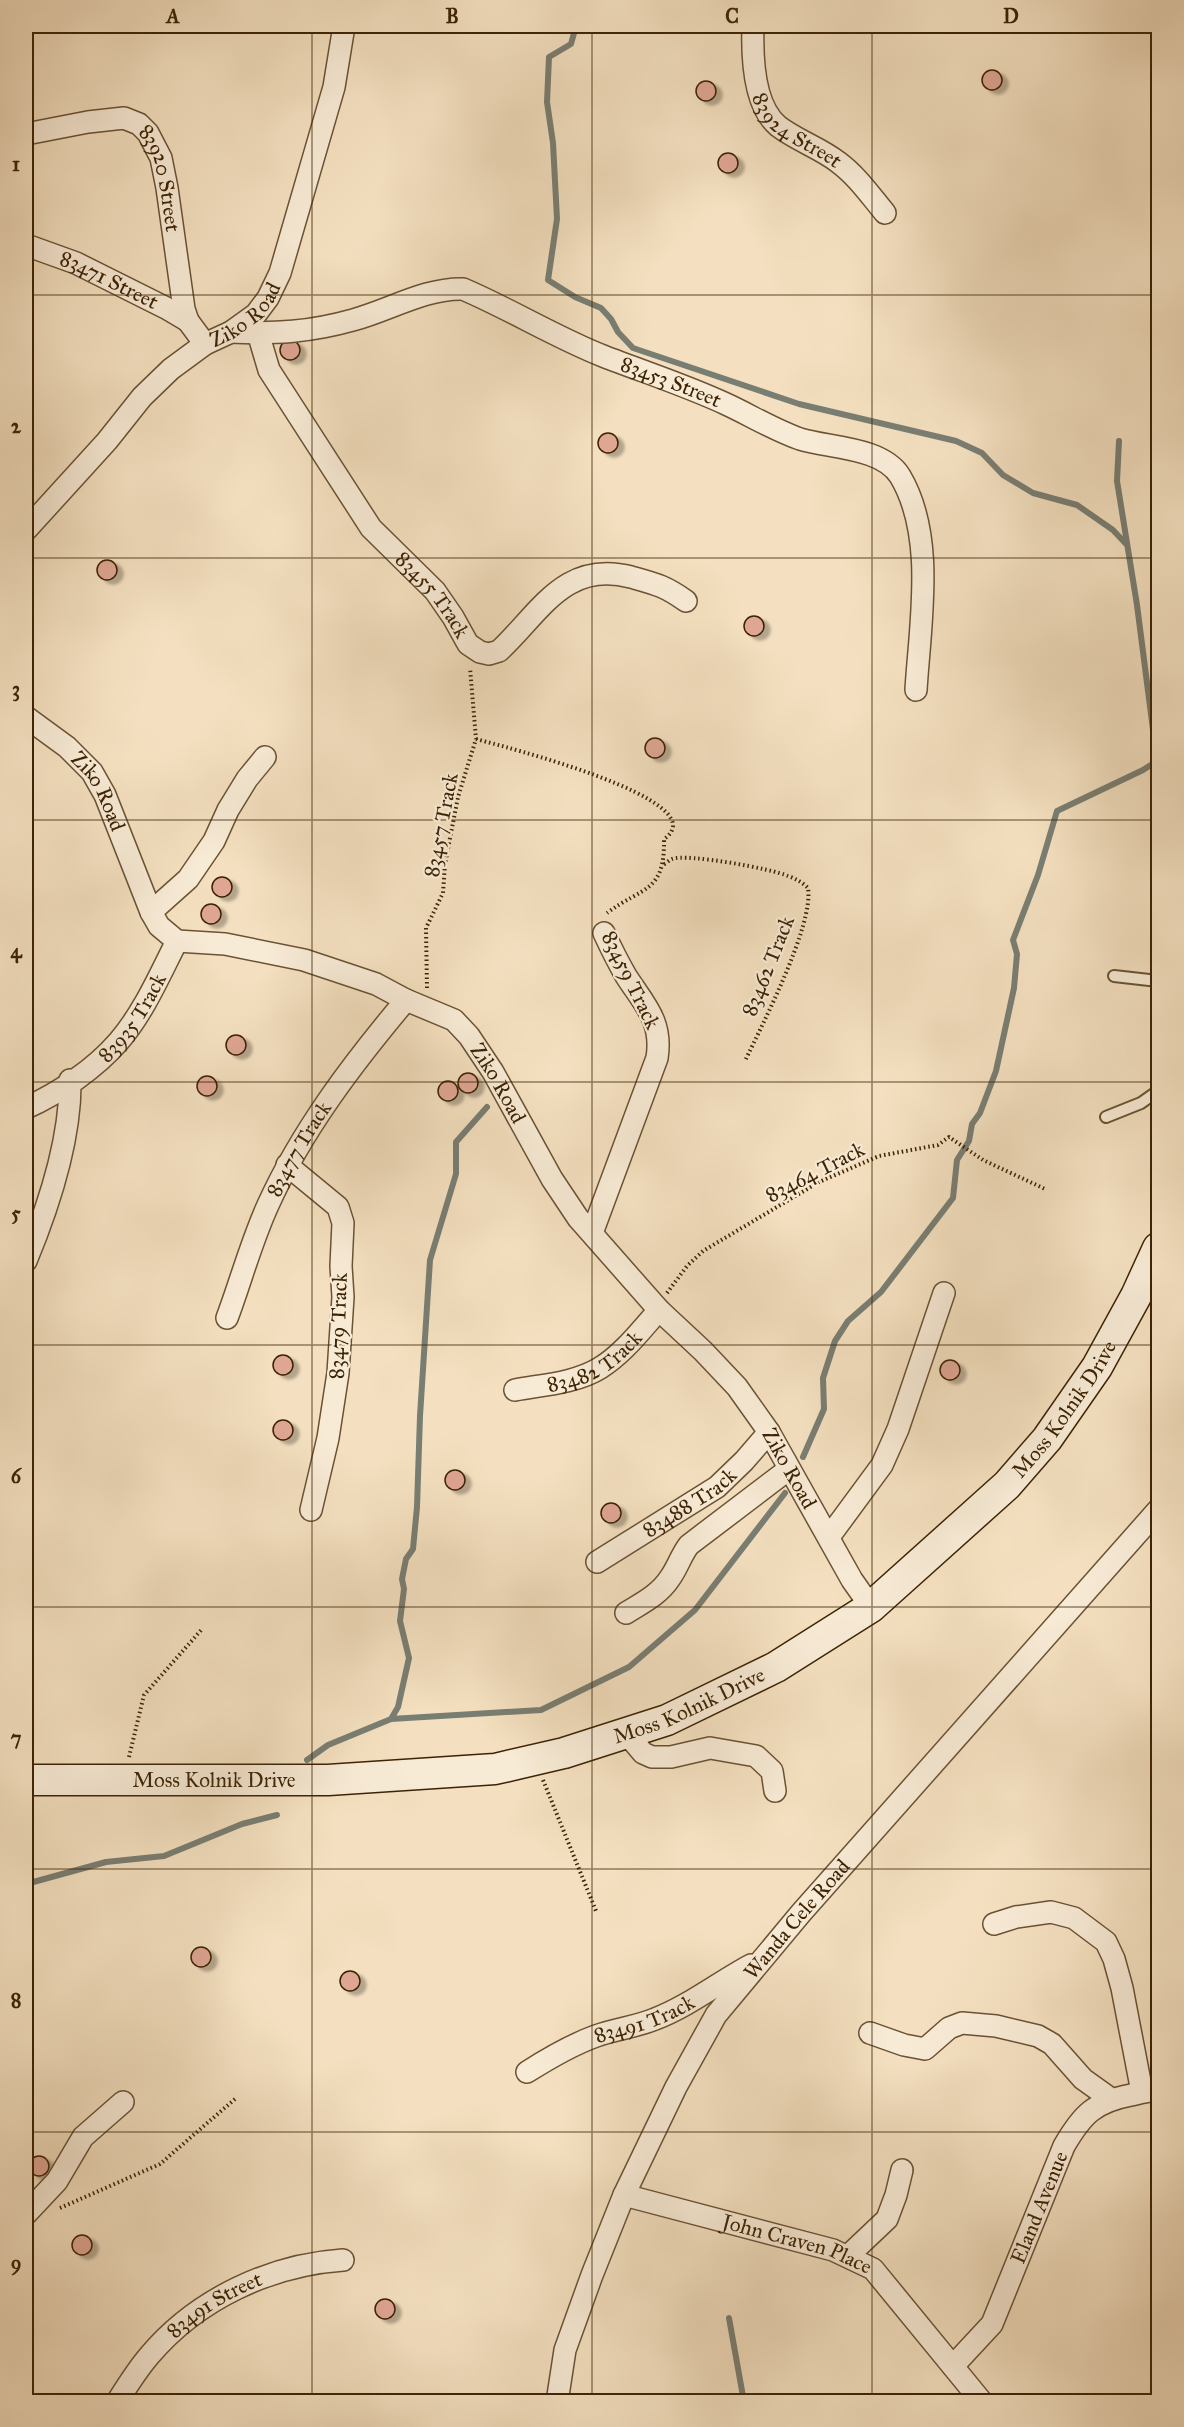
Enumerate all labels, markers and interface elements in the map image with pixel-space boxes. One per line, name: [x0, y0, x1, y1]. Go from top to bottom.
text: A: [164, 4, 180, 28]
text: B: [445, 4, 459, 28]
text: C: [725, 4, 739, 28]
text: D: [1003, 4, 1019, 28]
street label: 83924 Street: [747, 89, 848, 174]
street label: 83920 Street: [134, 119, 186, 234]
text: 1: [12, 152, 20, 176]
street label: 83471 Street: [56, 245, 163, 315]
street label: Ziko Road: [206, 278, 287, 353]
street label: 83453 Street: [617, 351, 726, 413]
text: 2: [11, 414, 22, 438]
street label: 83455 Track: [390, 546, 475, 643]
text: 3: [12, 677, 20, 702]
street label: Ziko Road: [66, 746, 131, 835]
street label: 83457 Track: [418, 770, 464, 880]
street label: 83462 Track: [736, 912, 800, 1020]
street label: 83459 Track: [596, 927, 666, 1034]
text: 4: [10, 939, 22, 964]
street label: 83935 Track: [93, 969, 172, 1068]
street label: Ziko Road: [465, 1038, 532, 1128]
street label: 83477 Track: [261, 1096, 337, 1201]
street label: 83464 Track: [761, 1136, 869, 1208]
text: 5: [11, 1201, 21, 1225]
street label: 83479 Track: [323, 1272, 353, 1380]
street label: 83482 Track: [545, 1325, 648, 1398]
street label: Moss Kolnik Drive: [1006, 1336, 1122, 1483]
street label: Ziko Road: [756, 1424, 823, 1514]
street label: 83488 Track: [638, 1462, 742, 1543]
text: 6: [11, 1464, 23, 1488]
street label: Moss Kolnik Drive: [610, 1661, 769, 1749]
text: 7: [11, 1726, 22, 1750]
street label: Moss Kolnik Drive: [132, 1767, 296, 1793]
street label: Wanda Cele Road: [738, 1854, 856, 1985]
text: 8: [11, 1988, 21, 2012]
street label: 83491 Track: [591, 1989, 699, 2049]
street label: Eland Avenue: [1005, 2147, 1074, 2268]
street label: John Craven Place: [717, 2208, 877, 2280]
text: 9: [11, 2251, 21, 2276]
street label: 83491 Street: [161, 2266, 266, 2344]

